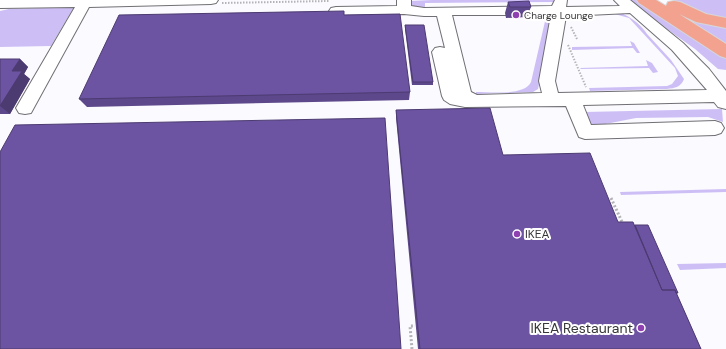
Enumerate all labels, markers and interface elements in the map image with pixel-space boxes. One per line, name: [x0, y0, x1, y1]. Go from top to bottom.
place label: Charge Lounge: [524, 9, 594, 22]
marker: Charge Lounge: [511, 10, 521, 20]
place label: IKEA: [525, 226, 550, 242]
marker: IKEA: [512, 229, 522, 239]
place label: IKEA Restaurant: [531, 319, 633, 337]
marker: IKEA Restaurant: [636, 323, 646, 333]

